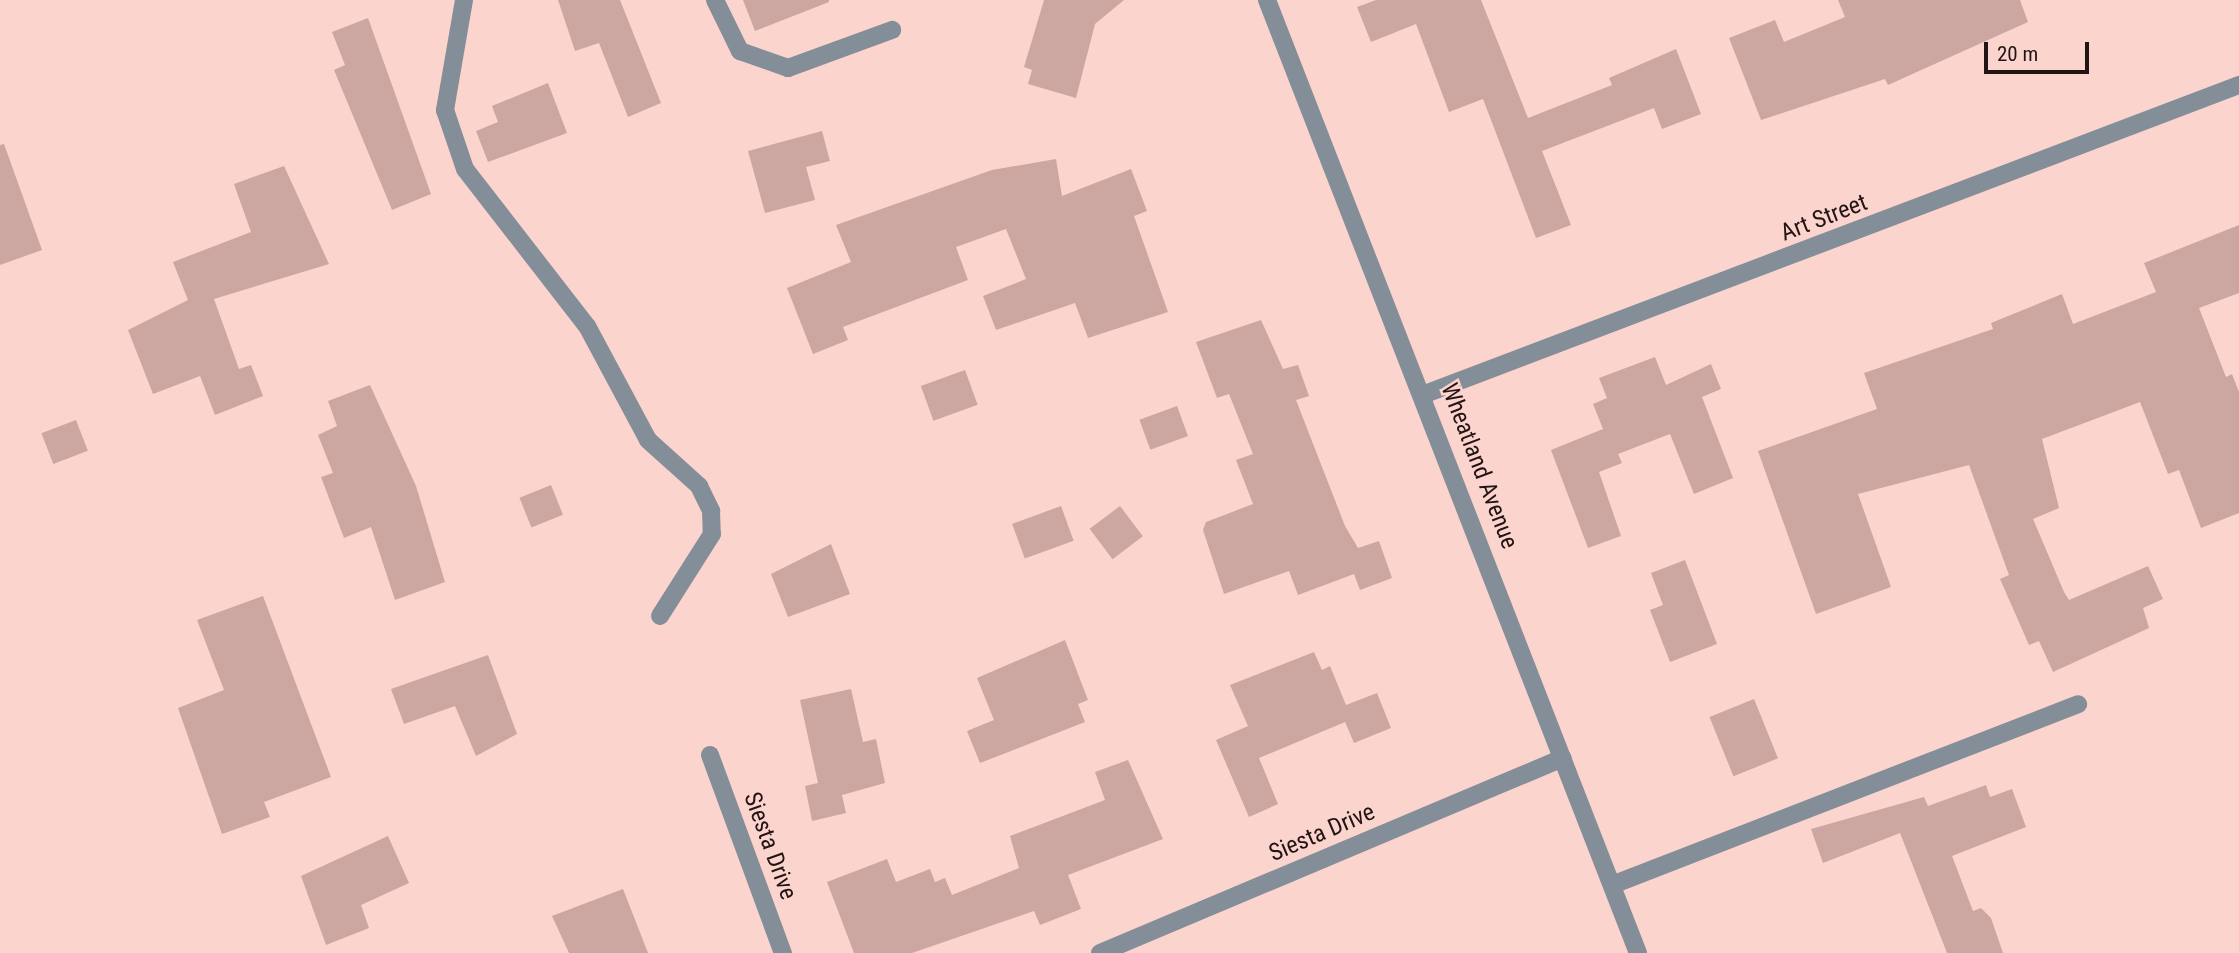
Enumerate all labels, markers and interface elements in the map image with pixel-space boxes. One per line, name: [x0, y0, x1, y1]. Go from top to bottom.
scale bar: [1987, 28, 2092, 72]
text: 20 m: [1997, 42, 2038, 66]
street label: Art Street: [1777, 188, 1871, 248]
street label: Wheatland Avenue: [1434, 379, 1524, 553]
street label: Siesta Drive: [737, 788, 803, 904]
street label: Siesta Drive: [1265, 798, 1379, 868]

